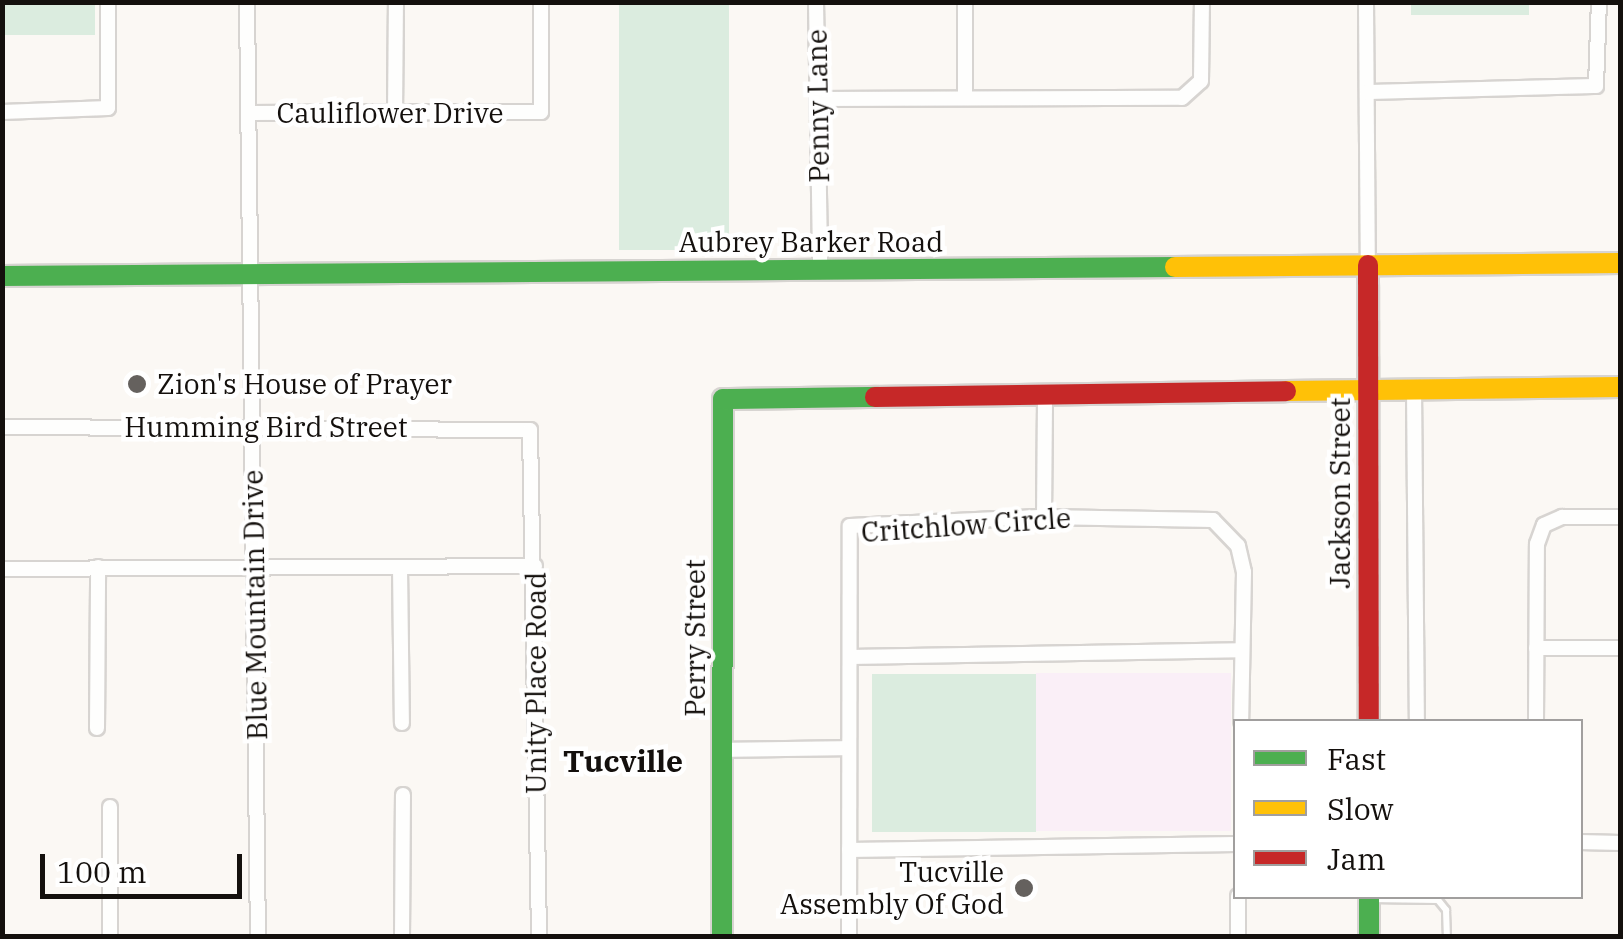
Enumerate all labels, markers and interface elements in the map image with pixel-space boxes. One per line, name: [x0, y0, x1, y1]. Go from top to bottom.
street label: Penny Lane: [800, 29, 836, 183]
street label: Cauliflower Drive: [276, 96, 504, 130]
street label: Aubrey Barker Road: [679, 225, 943, 259]
place label: Zion's House of Prayer: [157, 367, 452, 401]
marker: Zion's House of Prayer: [126, 373, 148, 395]
street label: Jackson Street: [1323, 397, 1357, 589]
street label: Humming Bird Street: [124, 410, 408, 444]
street label: Blue Mountain Drive: [236, 469, 274, 741]
street label: Critchlow Circle: [860, 501, 1072, 549]
street label: Perry Street: [678, 559, 712, 717]
street label: Unity Place Road: [519, 572, 553, 794]
legend: [1233, 719, 1583, 899]
text: Fast: [1327, 739, 1386, 778]
district label: Tucville: [563, 743, 683, 779]
text: Slow: [1327, 789, 1394, 828]
scale bar: [45, 834, 248, 896]
text: Jam: [1327, 839, 1386, 878]
text: 100 m: [57, 852, 147, 891]
place label: Tucville Assembly Of God: [780, 855, 1004, 921]
marker: Tucville Assembly Of God: [1013, 877, 1035, 899]

